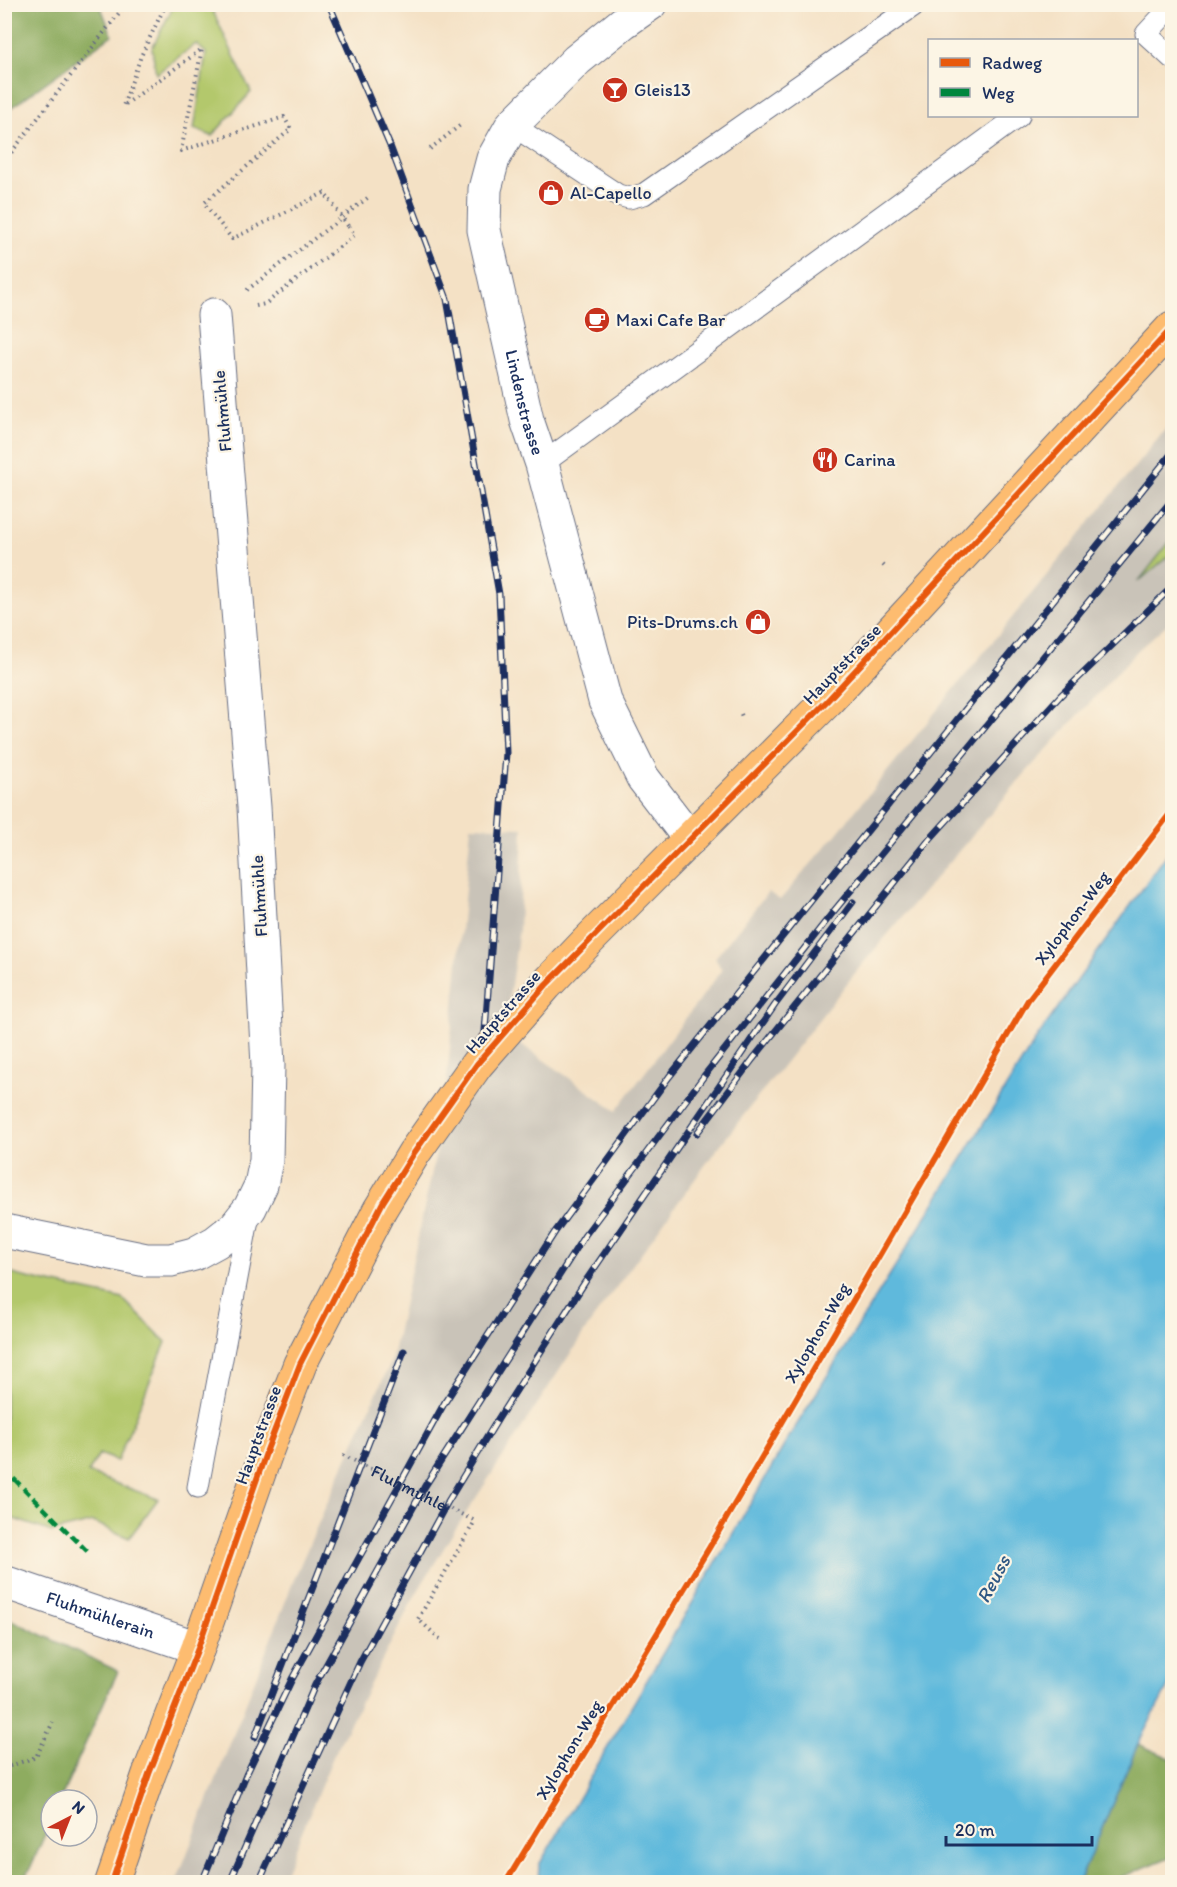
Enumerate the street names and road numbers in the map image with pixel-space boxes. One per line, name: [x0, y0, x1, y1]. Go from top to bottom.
street label: Lindenstrasse: [500, 347, 549, 458]
street label: Fluhmühle: [207, 369, 237, 453]
street label: Hauptstrasse: [798, 619, 886, 709]
street label: Fluhmühle: [246, 855, 272, 937]
street label: Xylophon-Weg: [1029, 866, 1115, 970]
street label: Hauptstrasse: [461, 966, 545, 1058]
street label: Xylophon-Weg: [779, 1278, 855, 1387]
street label: Hauptstrasse: [230, 1383, 286, 1487]
street label: Fluhmühle: [368, 1460, 451, 1516]
street label: Fluhmühlerain: [43, 1586, 158, 1644]
street label: Xylophon-Weg: [531, 1695, 608, 1804]

